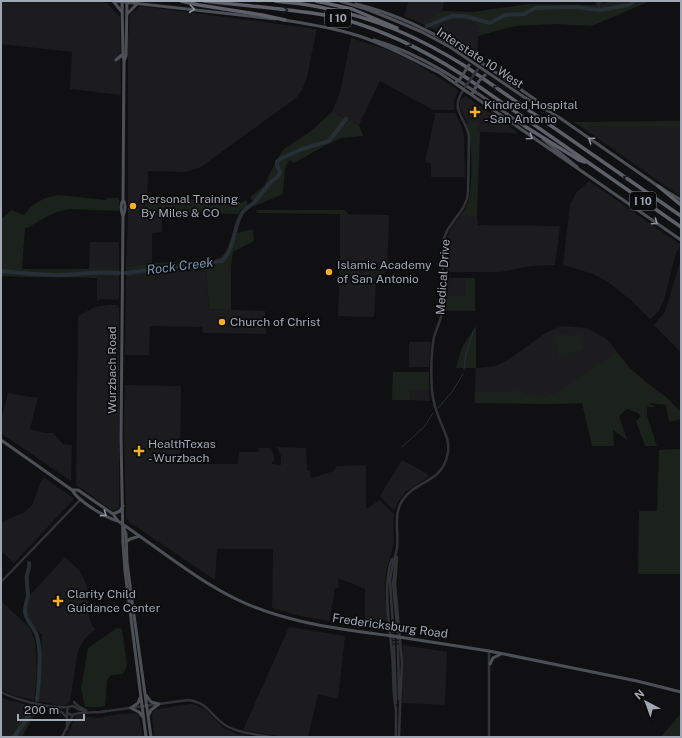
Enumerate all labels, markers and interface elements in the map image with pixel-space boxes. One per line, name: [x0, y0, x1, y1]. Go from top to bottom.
one-way arrow: [189, 4, 195, 13]
one-way arrow: [282, 5, 288, 14]
road number: I 10: [325, 9, 351, 27]
street label: Interstate 10 West: [434, 25, 526, 91]
one-way arrow: [405, 39, 413, 47]
one-way arrow: [493, 85, 500, 93]
place label: Kindred Hospital - San Antonio: [484, 98, 578, 126]
marker: Kindred Hospital - San Antonio: [469, 106, 481, 118]
one-way arrow: [526, 132, 533, 139]
one-way arrow: [589, 138, 596, 145]
one-way arrow: [623, 175, 630, 183]
place label: Personal Training By Miles & CO: [141, 192, 238, 220]
road number: I 10: [630, 192, 656, 210]
marker: Personal Training By Miles & CO: [128, 201, 138, 211]
one-way arrow: [651, 217, 658, 224]
street label: Medical Drive: [433, 238, 453, 315]
water label: Rock Creek: [146, 254, 214, 278]
place label: Islamic Academy of San Antonio: [337, 258, 432, 286]
marker: Islamic Academy of San Antonio: [324, 267, 334, 277]
place label: Church of Christ: [230, 315, 321, 329]
marker: Church of Christ: [217, 317, 227, 327]
street label: Wurzbach Road: [105, 326, 119, 414]
place label: HealthTexas - Wurzbach: [148, 437, 216, 465]
marker: HealthTexas - Wurzbach: [133, 445, 145, 457]
one-way arrow: [99, 509, 106, 516]
place label: Clarity Child Guidance Center: [67, 587, 161, 615]
marker: Clarity Child Guidance Center: [52, 595, 64, 607]
street label: Fredericksburg Road: [331, 611, 449, 641]
north arrow: [626, 682, 666, 722]
text: N: [632, 687, 647, 702]
scale bar: [18, 696, 84, 722]
text: 200 m: [24, 703, 59, 717]

